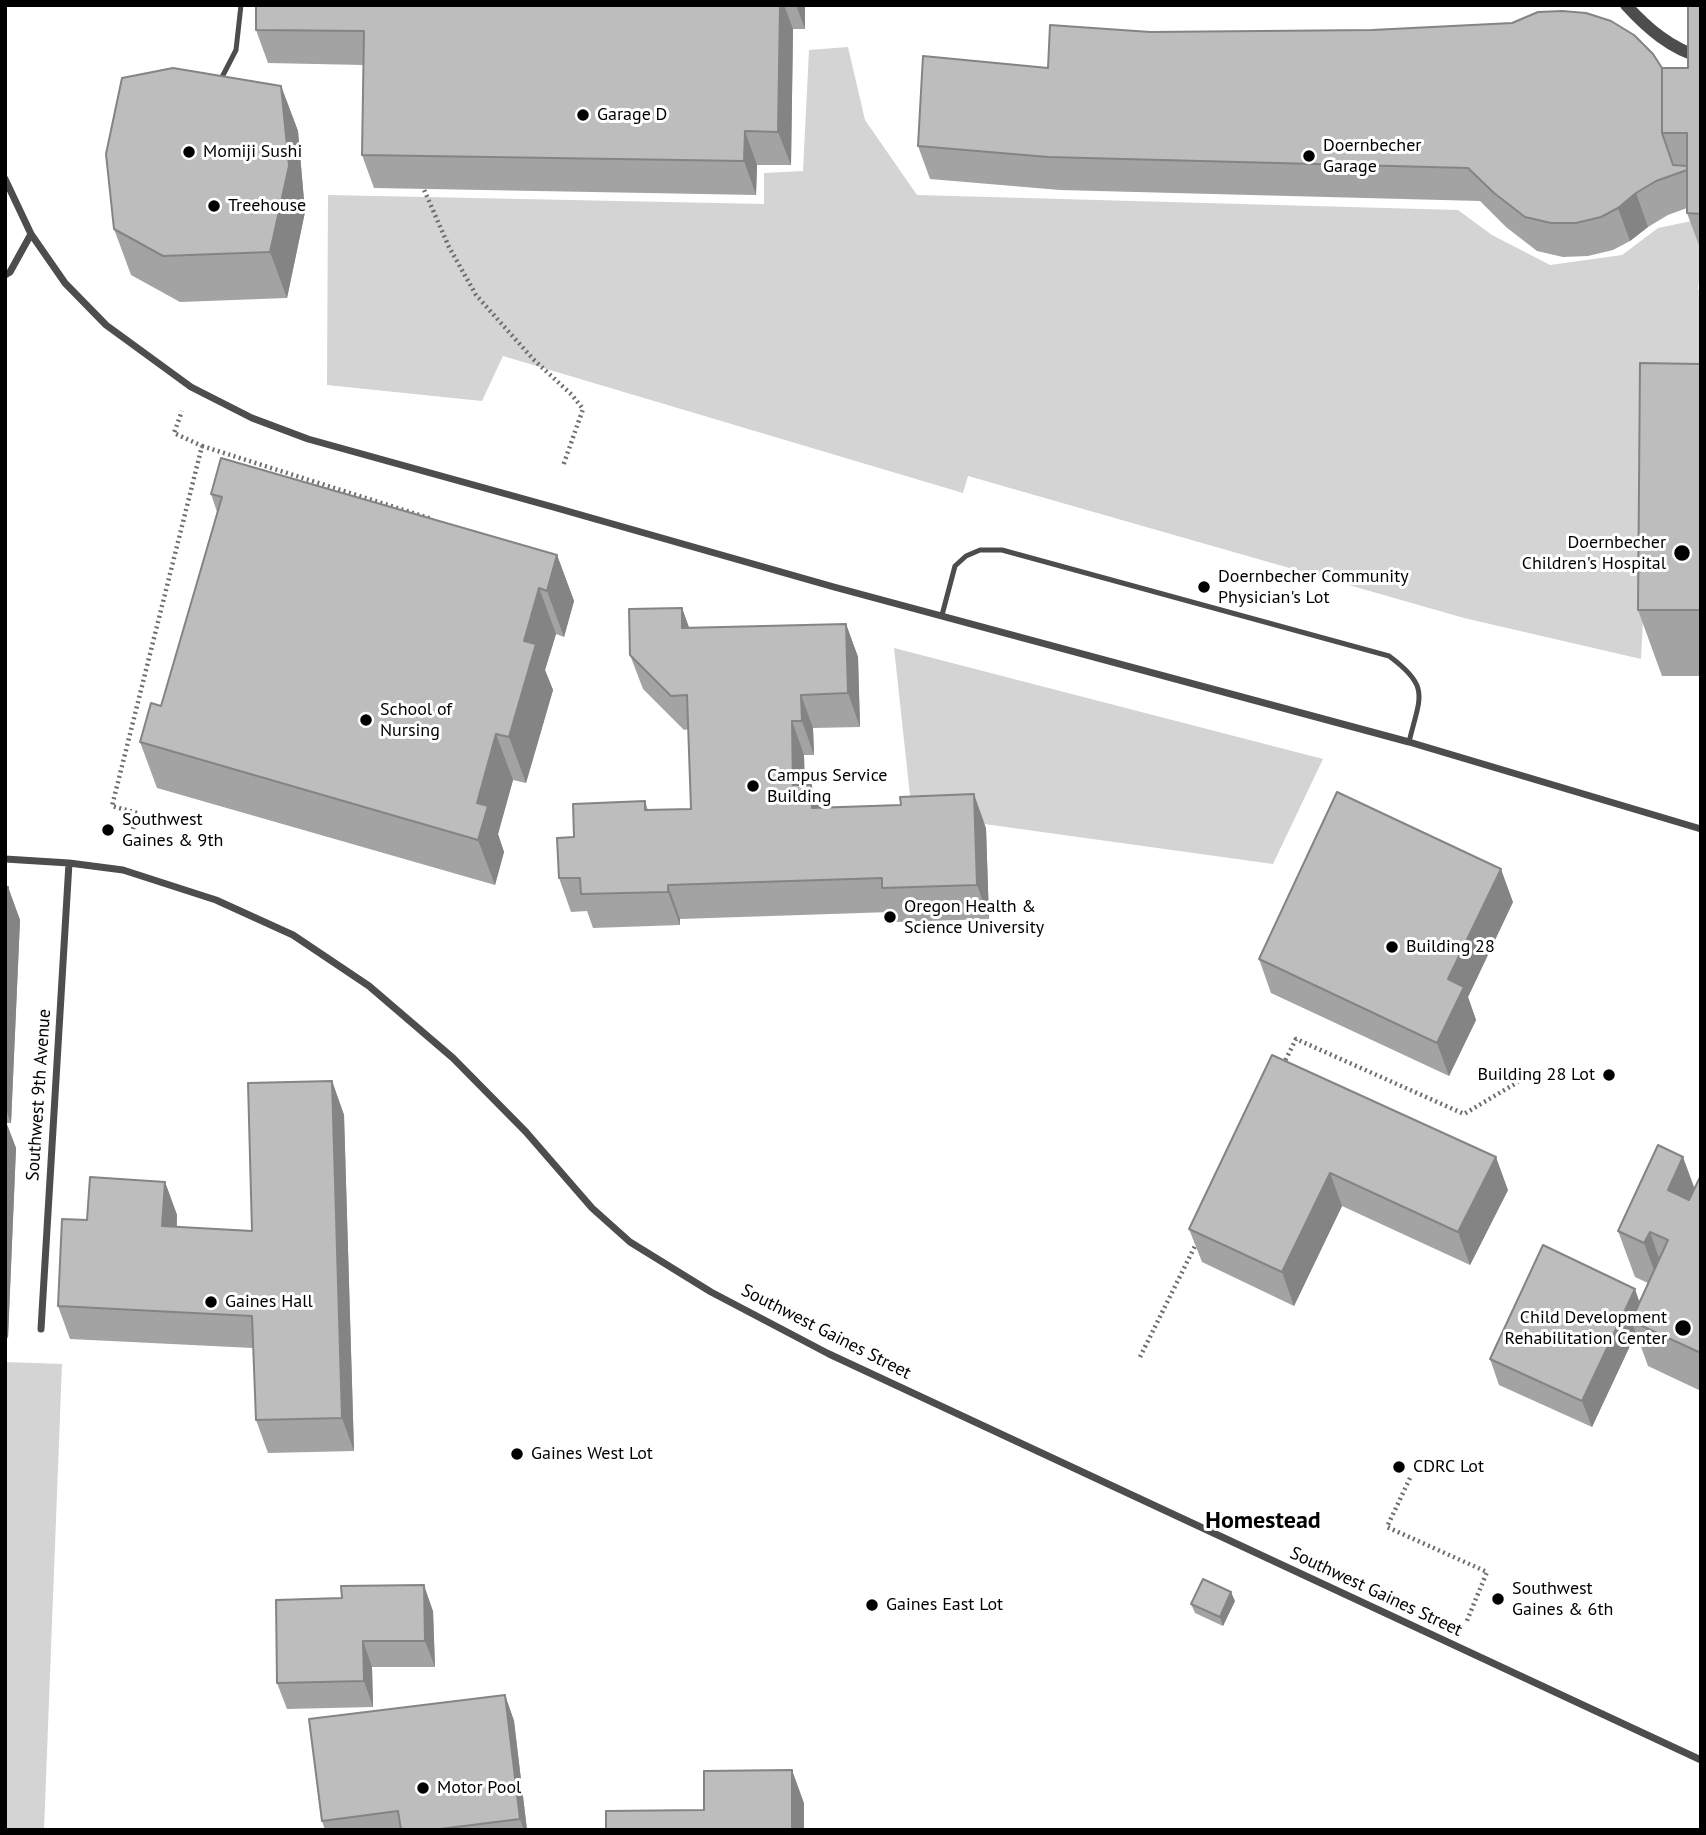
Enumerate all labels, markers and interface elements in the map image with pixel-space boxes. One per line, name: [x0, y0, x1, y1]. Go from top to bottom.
place label: Garage D: [597, 104, 667, 126]
marker: Garage D: [575, 107, 591, 123]
place label: Doernbecher Garage: [1323, 135, 1421, 178]
place label: Momiji Sushi: [203, 141, 302, 163]
marker: Momiji Sushi: [181, 144, 197, 160]
marker: Doernbecher Garage: [1301, 148, 1317, 164]
place label: Treehouse: [228, 195, 306, 217]
marker: Treehouse: [206, 198, 222, 214]
place label: Doernbecher Children's Hospital: [1522, 532, 1666, 574]
marker: Doernbecher Children's Hospital: [1672, 543, 1692, 563]
place label: Doernbecher Community Physician's Lot: [1218, 566, 1409, 608]
marker: Doernbecher Community Physician's Lot: [1196, 579, 1212, 595]
place label: School of Nursing: [380, 699, 452, 742]
marker: School of Nursing: [358, 712, 374, 728]
place label: Campus Service Building: [767, 765, 888, 808]
marker: Campus Service Building: [745, 778, 761, 794]
place label: Southwest Gaines & 9th: [122, 809, 223, 852]
marker: Southwest Gaines & 9th: [100, 822, 116, 838]
place label: Oregon Health & Science University: [904, 896, 1044, 939]
marker: Oregon Health & Science University: [882, 909, 898, 925]
place label: Building 28: [1406, 936, 1495, 958]
marker: Building 28: [1384, 939, 1400, 955]
street label: Southwest 9th Avenue: [22, 1008, 56, 1182]
place label: Building 28 Lot: [1477, 1064, 1595, 1086]
marker: Building 28 Lot: [1601, 1067, 1617, 1083]
street label: Southwest Gaines Street: [738, 1280, 914, 1384]
place label: Gaines Hall: [225, 1291, 313, 1313]
marker: Gaines Hall: [203, 1294, 219, 1310]
place label: Child Development Rehabilitation Center: [1505, 1307, 1667, 1350]
marker: Child Development Rehabilitation Center: [1673, 1318, 1693, 1338]
place label: Gaines West Lot: [531, 1443, 653, 1465]
marker: Gaines West Lot: [509, 1446, 525, 1462]
place label: CDRC Lot: [1413, 1456, 1484, 1478]
marker: CDRC Lot: [1391, 1459, 1407, 1475]
district label: Homestead: [1205, 1507, 1321, 1535]
street label: Southwest Gaines Street: [1286, 1543, 1466, 1641]
place label: Southwest Gaines & 6th: [1512, 1578, 1613, 1620]
marker: Southwest Gaines & 6th: [1490, 1591, 1506, 1607]
place label: Gaines East Lot: [886, 1594, 1003, 1616]
marker: Gaines East Lot: [864, 1597, 880, 1613]
place label: Motor Pool: [437, 1777, 521, 1799]
marker: Motor Pool: [415, 1780, 431, 1796]

